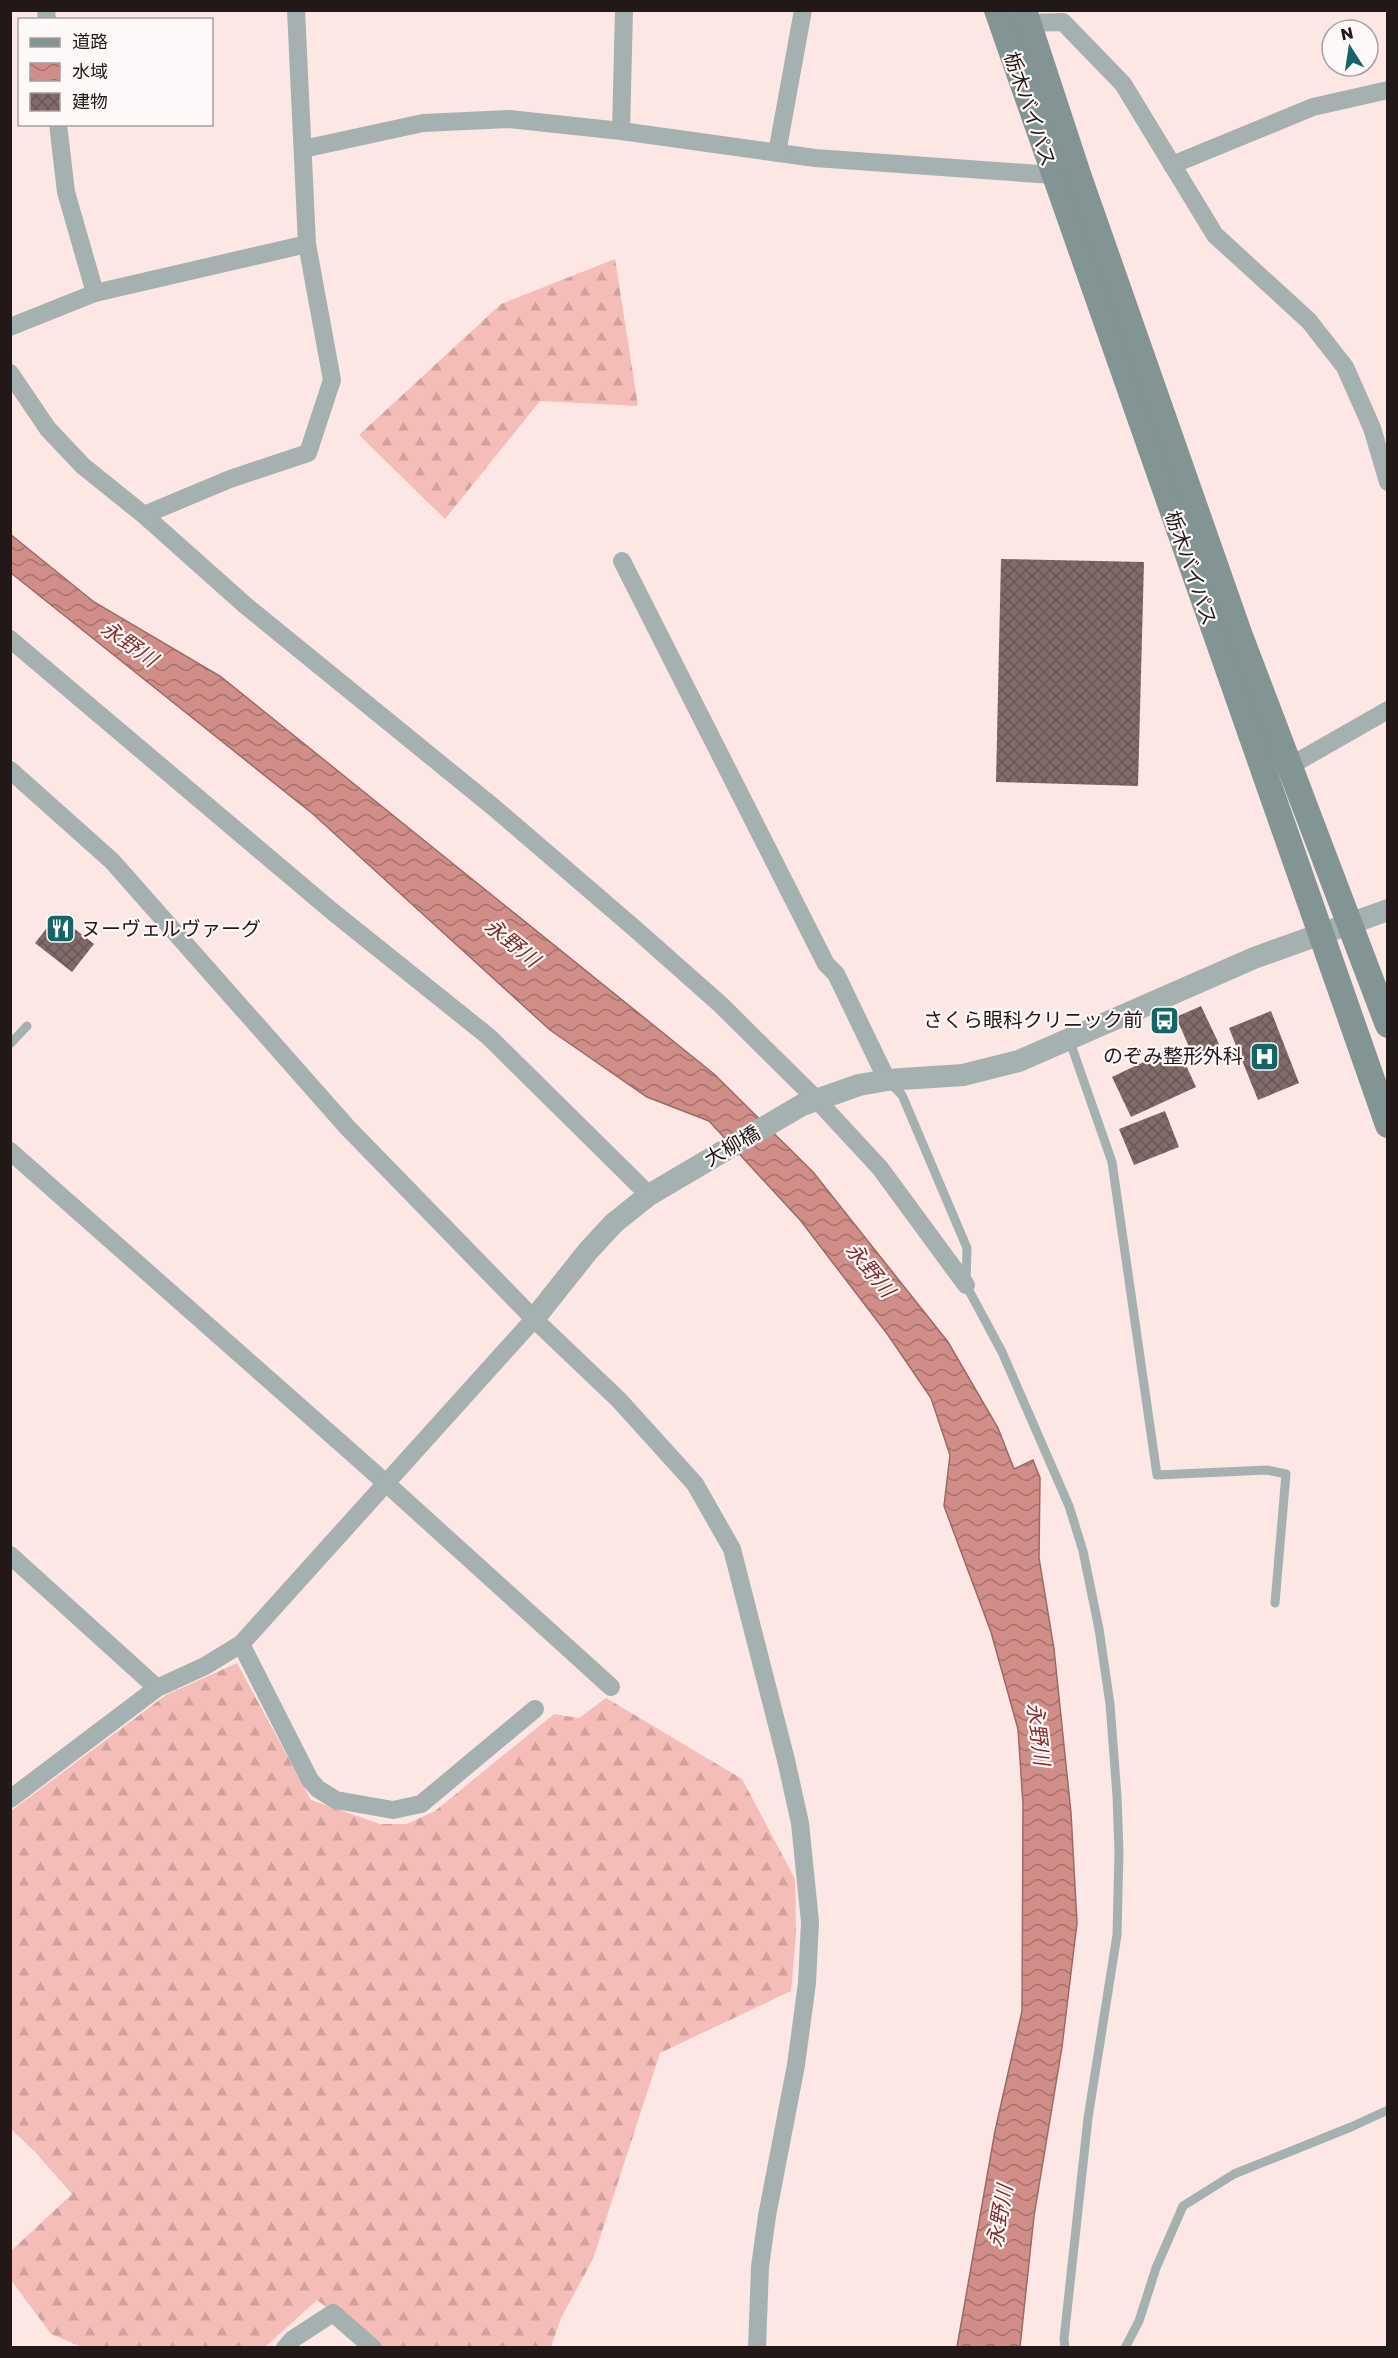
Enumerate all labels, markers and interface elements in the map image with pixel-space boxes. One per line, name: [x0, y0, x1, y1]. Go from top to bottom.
legend: [18, 18, 213, 126]
north arrow: [1320, 18, 1380, 78]
text: N: [1339, 21, 1355, 46]
text: 道路: [72, 29, 108, 54]
street label: 栃木バイパス: [997, 48, 1063, 170]
text: 水域: [72, 59, 108, 84]
text: 建物: [72, 89, 108, 114]
street label: 栃木バイパス: [1158, 507, 1224, 629]
water label: 永野川: [95, 614, 165, 675]
water label: 永野川: [479, 912, 547, 975]
restaurant icon: ヌーヴェルヴァーグ: [44, 913, 76, 945]
place label: ヌーヴェルヴァーグ: [81, 915, 261, 943]
bus stop icon: さくら眼科クリニック前: [1148, 1004, 1180, 1036]
place label: さくら眼科クリニック前: [923, 1006, 1143, 1034]
hospital icon: のぞみ整形外科: [1248, 1040, 1280, 1072]
place label: のぞみ整形外科: [1103, 1042, 1243, 1070]
street label: 大柳橋: [699, 1119, 765, 1173]
water label: 永野川: [839, 1236, 903, 1305]
water label: 永野川: [1020, 1701, 1057, 1769]
water label: 永野川: [980, 2180, 1020, 2249]

